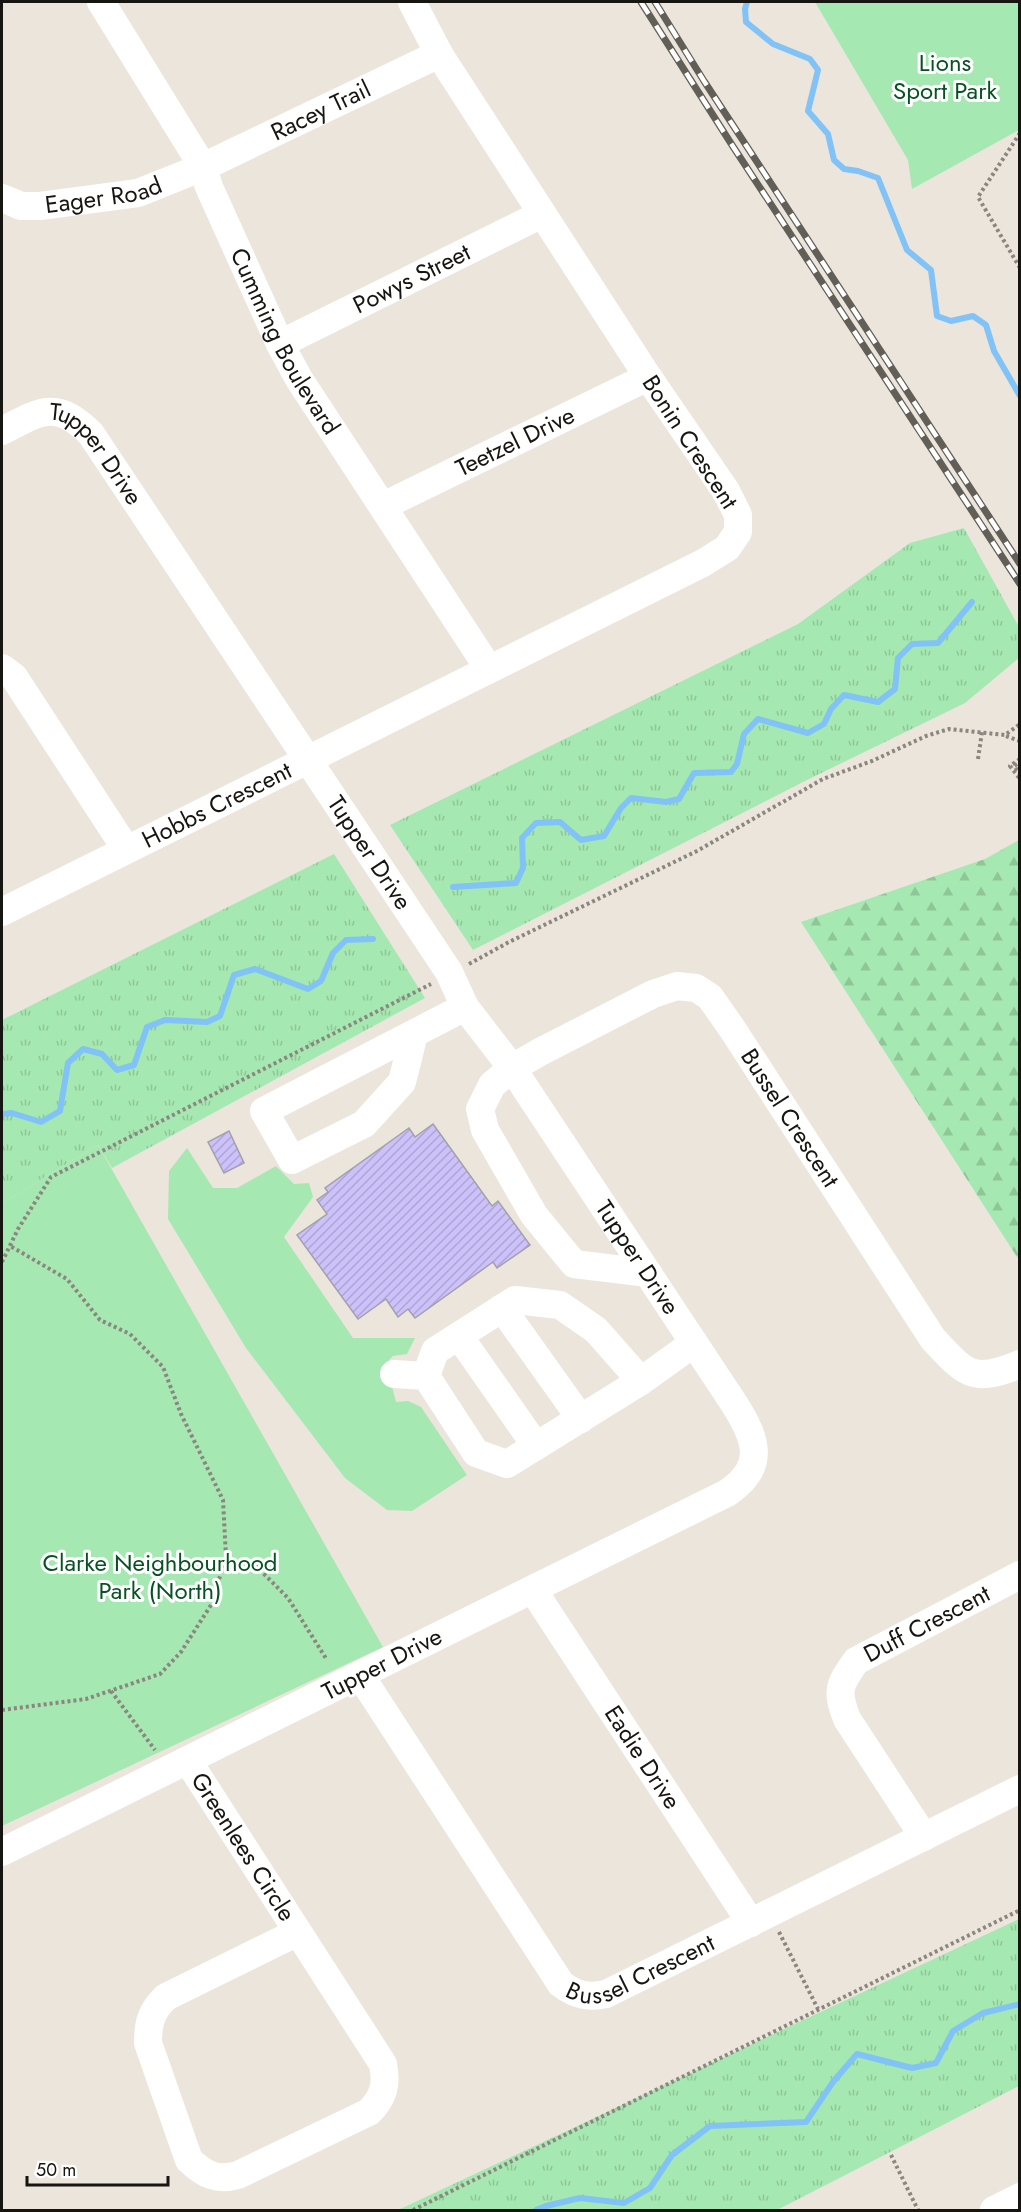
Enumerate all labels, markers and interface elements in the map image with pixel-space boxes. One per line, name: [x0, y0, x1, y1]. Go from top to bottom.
park label: Lions Sport Park: [893, 45, 997, 108]
street label: Racey Trail: [265, 71, 376, 149]
street label: Eager Road: [43, 167, 167, 222]
street label: Powys Street: [347, 234, 476, 322]
street label: Cumming Boulevard: [222, 242, 349, 441]
street label: Bonin Crescent: [634, 368, 747, 516]
street label: Tupper Drive: [48, 394, 152, 512]
street label: Teetzel Drive: [450, 397, 580, 485]
street label: Hobbs Crescent: [136, 752, 298, 857]
street label: Tupper Drive: [319, 788, 421, 916]
street label: Bussel Crescent: [732, 1041, 848, 1194]
street label: Tupper Drive: [587, 1193, 688, 1321]
park label: Clarke Neighbourhood Park (North): [42, 1545, 278, 1608]
street label: Duff Crescent: [857, 1576, 996, 1671]
street label: Tupper Drive: [316, 1618, 448, 1709]
street label: Eadie Drive: [596, 1698, 690, 1816]
street label: Greenlees Circle: [183, 1765, 305, 1928]
street label: Bussel Crescent: [560, 1925, 721, 2013]
scale bar: [27, 2149, 168, 2187]
text: 50 m: [36, 2157, 76, 2183]

